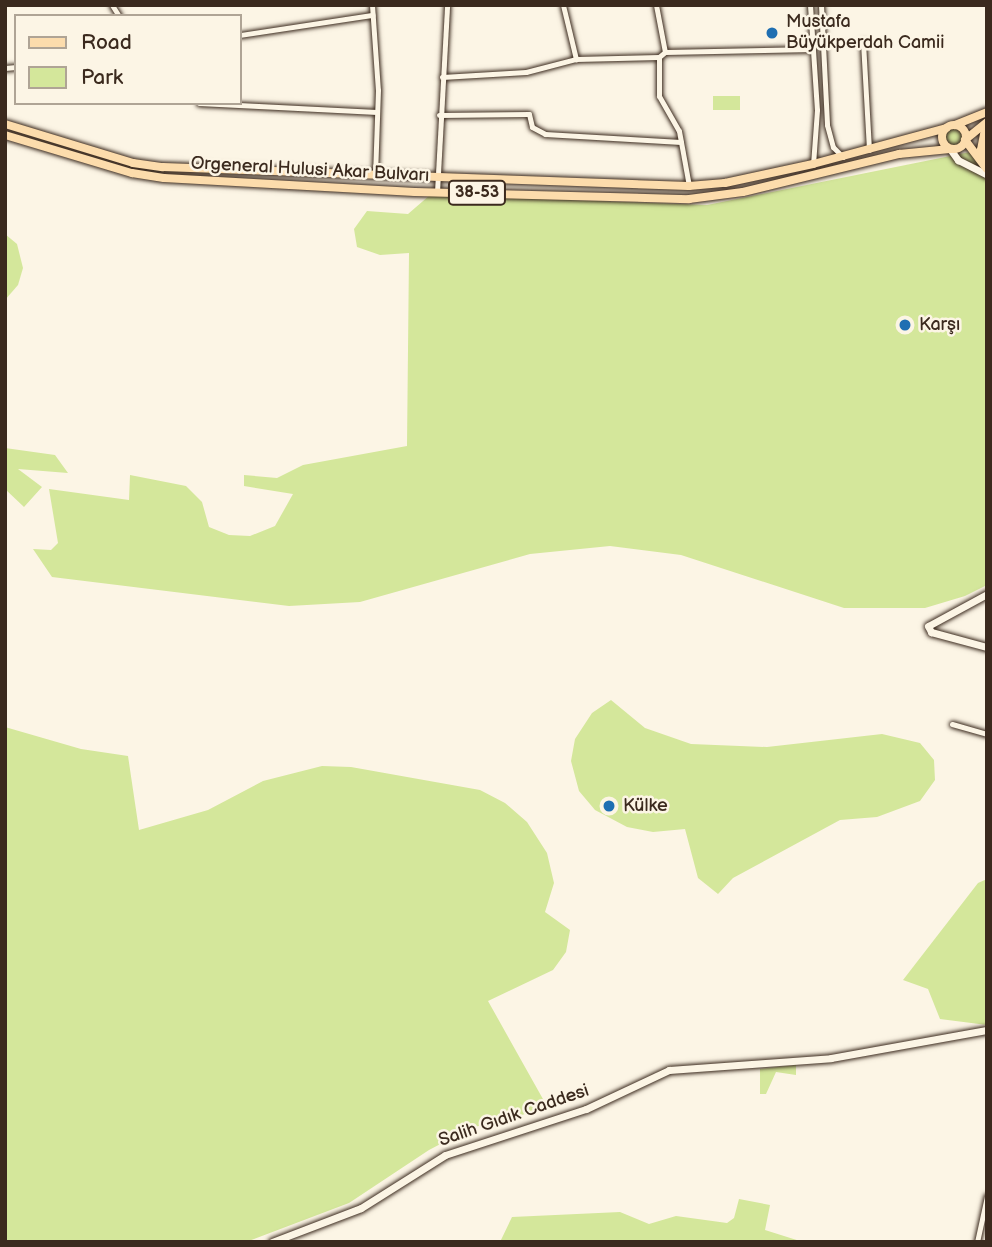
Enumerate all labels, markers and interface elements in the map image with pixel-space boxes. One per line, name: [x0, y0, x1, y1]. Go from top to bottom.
place label: Mustafa Büyükperdah Camii: [786, 12, 944, 54]
legend: [14, 14, 242, 105]
marker: Mustafa Büyükperdah Camii: [764, 25, 780, 41]
text: Road: [81, 30, 132, 55]
text: Park: [81, 65, 123, 90]
street label: Orgeneral Hulusi Akar Bulvarı: [190, 153, 430, 187]
road number: 38-53: [447, 181, 507, 206]
place label: Karşı: [919, 314, 960, 336]
marker: Karşı: [897, 317, 913, 333]
place label: Külke: [623, 795, 668, 817]
marker: Külke: [601, 798, 617, 814]
street label: Salih Gıdık Caddesi: [436, 1080, 592, 1152]

